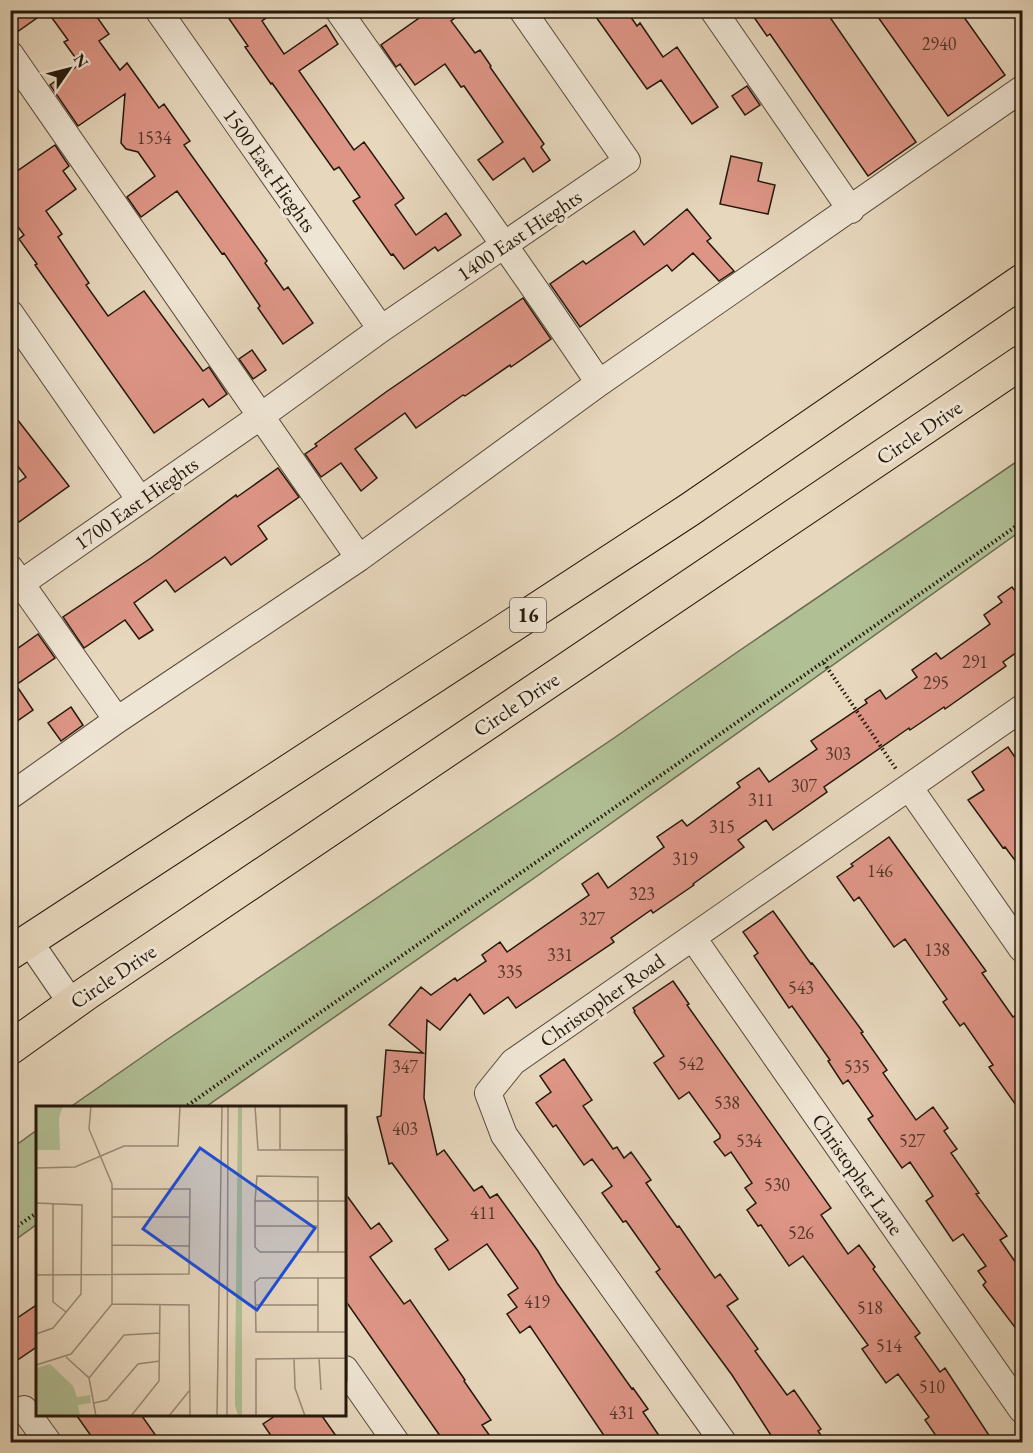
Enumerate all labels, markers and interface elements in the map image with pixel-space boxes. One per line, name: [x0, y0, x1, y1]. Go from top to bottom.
house number: 2940: [922, 32, 957, 55]
north arrow: [39, 39, 99, 99]
text: N: [69, 49, 93, 72]
street label: 1500 East Hieghts: [217, 103, 323, 237]
house number: 1534: [137, 126, 172, 149]
street label: 1400 East Hieghts: [451, 183, 587, 287]
street label: Circle Drive: [871, 393, 967, 471]
street label: 1700 East Hieghts: [69, 450, 203, 556]
road number: 16: [510, 598, 546, 632]
house number: 291: [962, 650, 988, 673]
street label: Circle Drive: [468, 665, 564, 743]
house number: 295: [923, 671, 949, 694]
house number: 303: [825, 742, 851, 765]
house number: 307: [791, 774, 817, 797]
house number: 311: [748, 788, 774, 811]
house number: 315: [709, 815, 735, 838]
house number: 319: [672, 847, 698, 870]
house number: 146: [867, 859, 893, 882]
house number: 323: [629, 882, 655, 905]
house number: 327: [579, 907, 605, 930]
street label: Circle Drive: [65, 937, 161, 1015]
house number: 138: [924, 938, 950, 961]
house number: 331: [547, 943, 573, 966]
street label: Christopher Road: [534, 947, 670, 1053]
house number: 335: [497, 960, 523, 983]
house number: 543: [788, 976, 814, 999]
house number: 542: [678, 1052, 704, 1075]
house number: 347: [392, 1055, 418, 1078]
house number: 535: [844, 1055, 870, 1078]
house number: 538: [714, 1091, 740, 1114]
inset map: [36, 1106, 346, 1417]
street label: Christopher Lane: [806, 1108, 910, 1240]
house number: 403: [392, 1117, 418, 1140]
house number: 534: [736, 1129, 762, 1152]
house number: 527: [899, 1129, 925, 1152]
house number: 530: [764, 1173, 790, 1196]
house number: 411: [470, 1201, 496, 1224]
house number: 526: [788, 1221, 814, 1244]
house number: 419: [524, 1290, 550, 1313]
house number: 518: [857, 1296, 883, 1319]
house number: 514: [876, 1334, 902, 1357]
house number: 510: [919, 1375, 945, 1398]
house number: 431: [609, 1401, 635, 1424]

